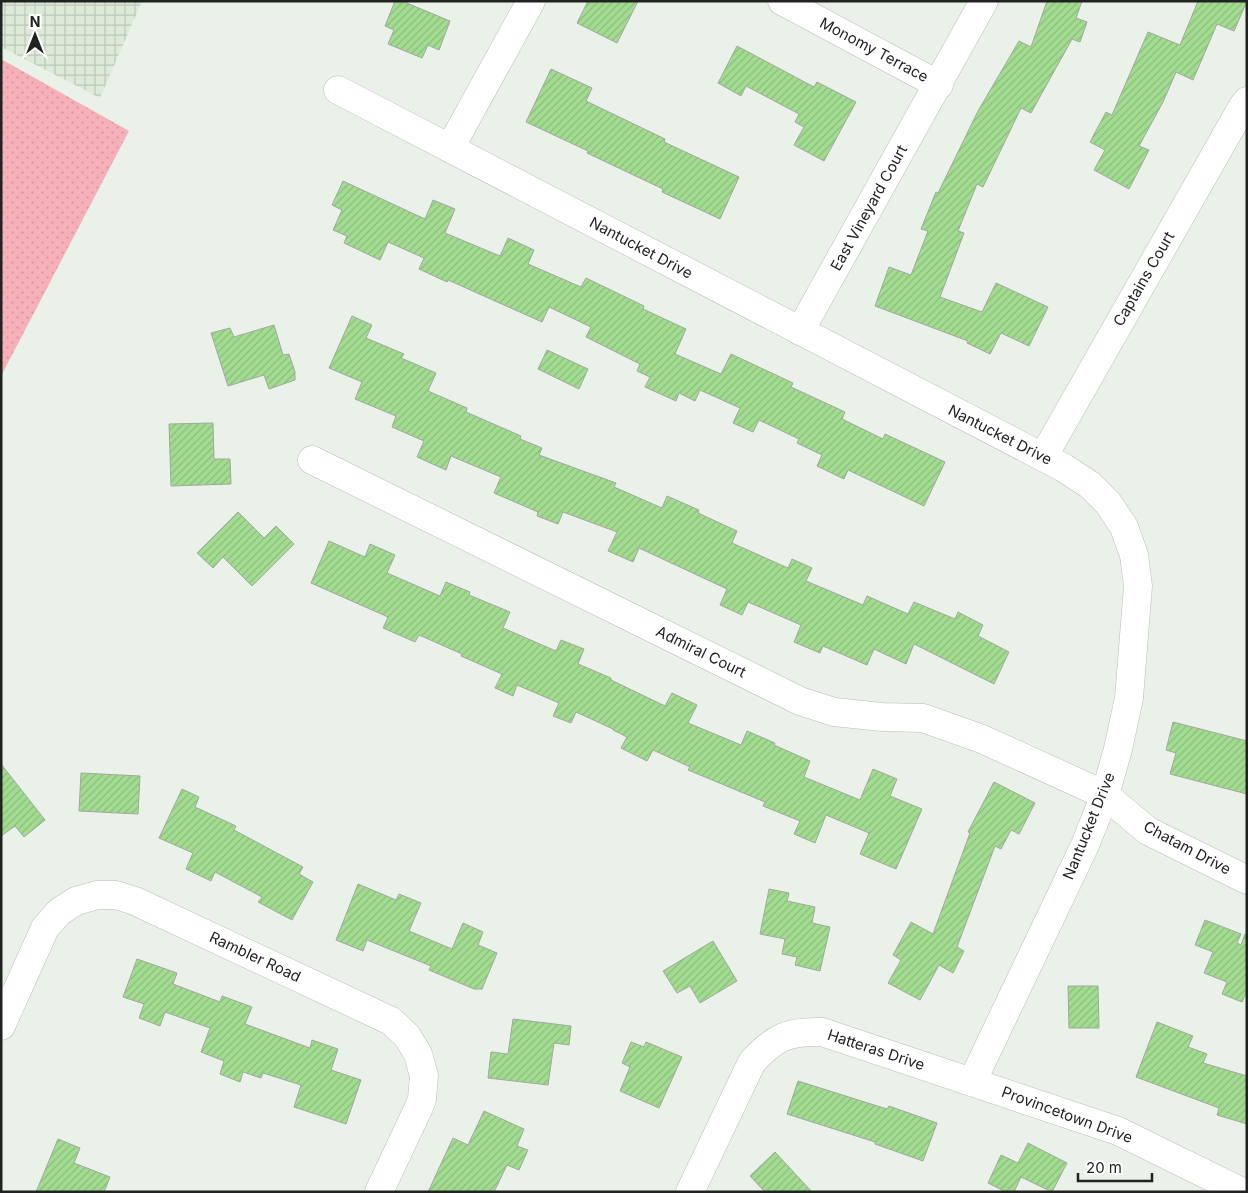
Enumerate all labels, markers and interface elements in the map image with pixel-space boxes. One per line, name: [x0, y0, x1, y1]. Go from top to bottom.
north arrow: [10, 10, 60, 60]
text: N: [30, 13, 40, 30]
street label: Monomy Terrace: [817, 13, 932, 86]
street label: East Vineyard Court: [826, 141, 911, 274]
street label: Nantucket Drive: [586, 212, 696, 283]
street label: Captains Court: [1109, 228, 1178, 329]
street label: Nantucket Drive: [945, 400, 1055, 469]
street label: Admiral Court: [653, 622, 749, 682]
street label: Nantucket Drive: [1058, 769, 1119, 882]
street label: Chatam Drive: [1140, 817, 1234, 879]
street label: Rambler Road: [206, 927, 304, 986]
street label: Hatteras Drive: [825, 1025, 927, 1074]
street label: Provincetown Drive: [999, 1082, 1135, 1147]
scale bar: [1078, 1150, 1152, 1182]
text: 20 m: [1086, 1158, 1122, 1177]

